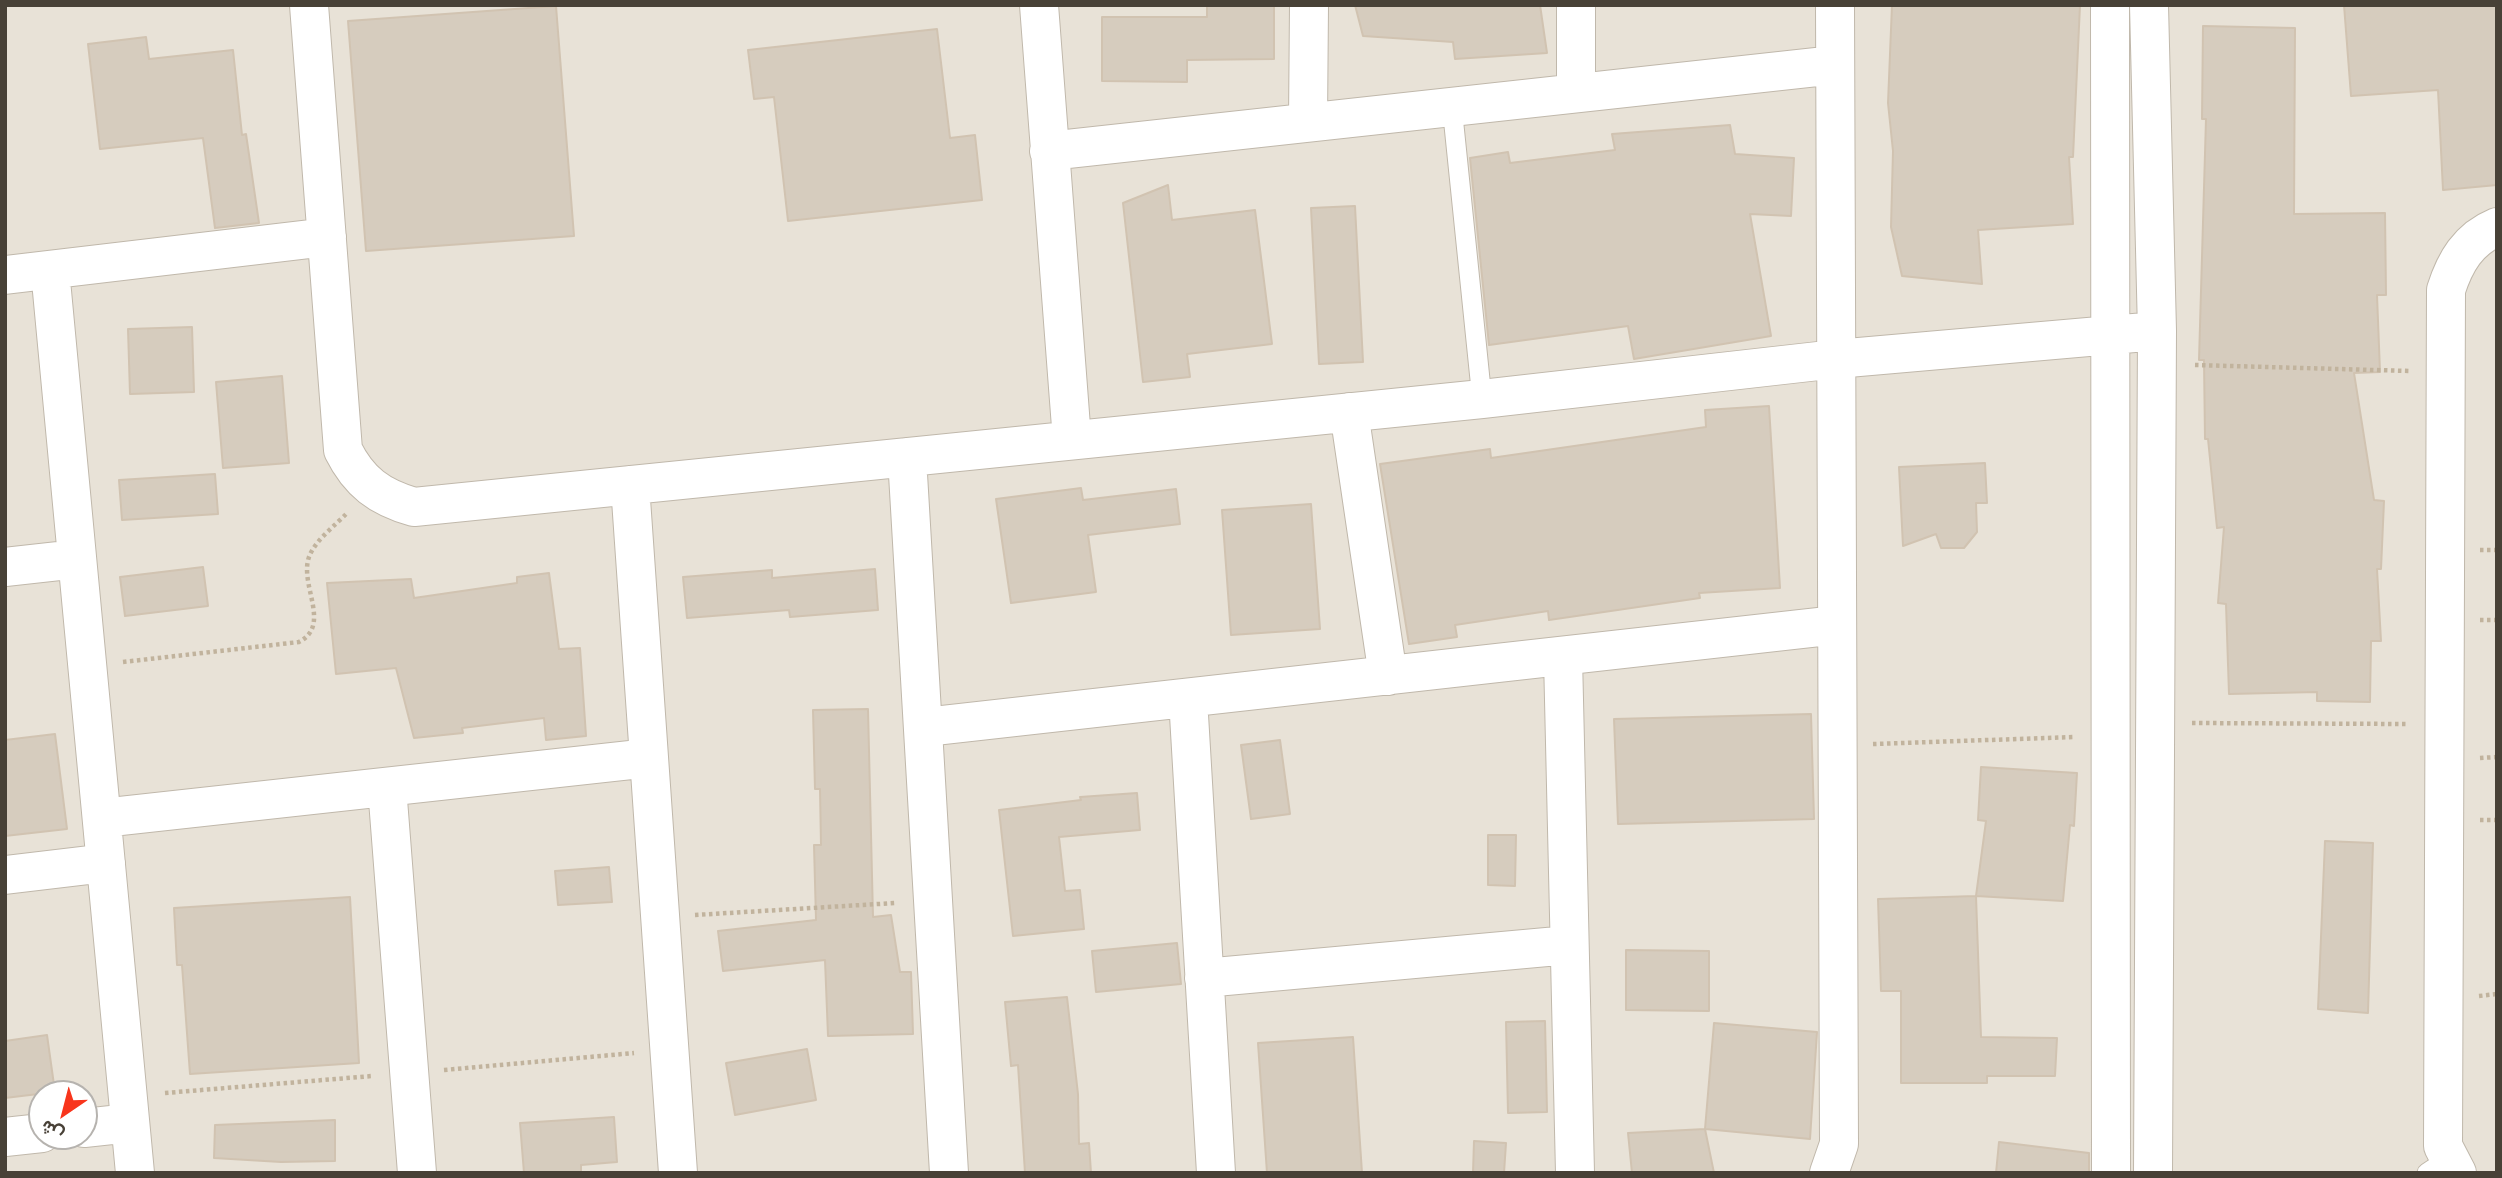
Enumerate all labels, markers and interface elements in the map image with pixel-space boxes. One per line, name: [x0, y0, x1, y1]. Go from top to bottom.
north arrow: [28, 1080, 98, 1150]
text: ش: [35, 1113, 69, 1148]

